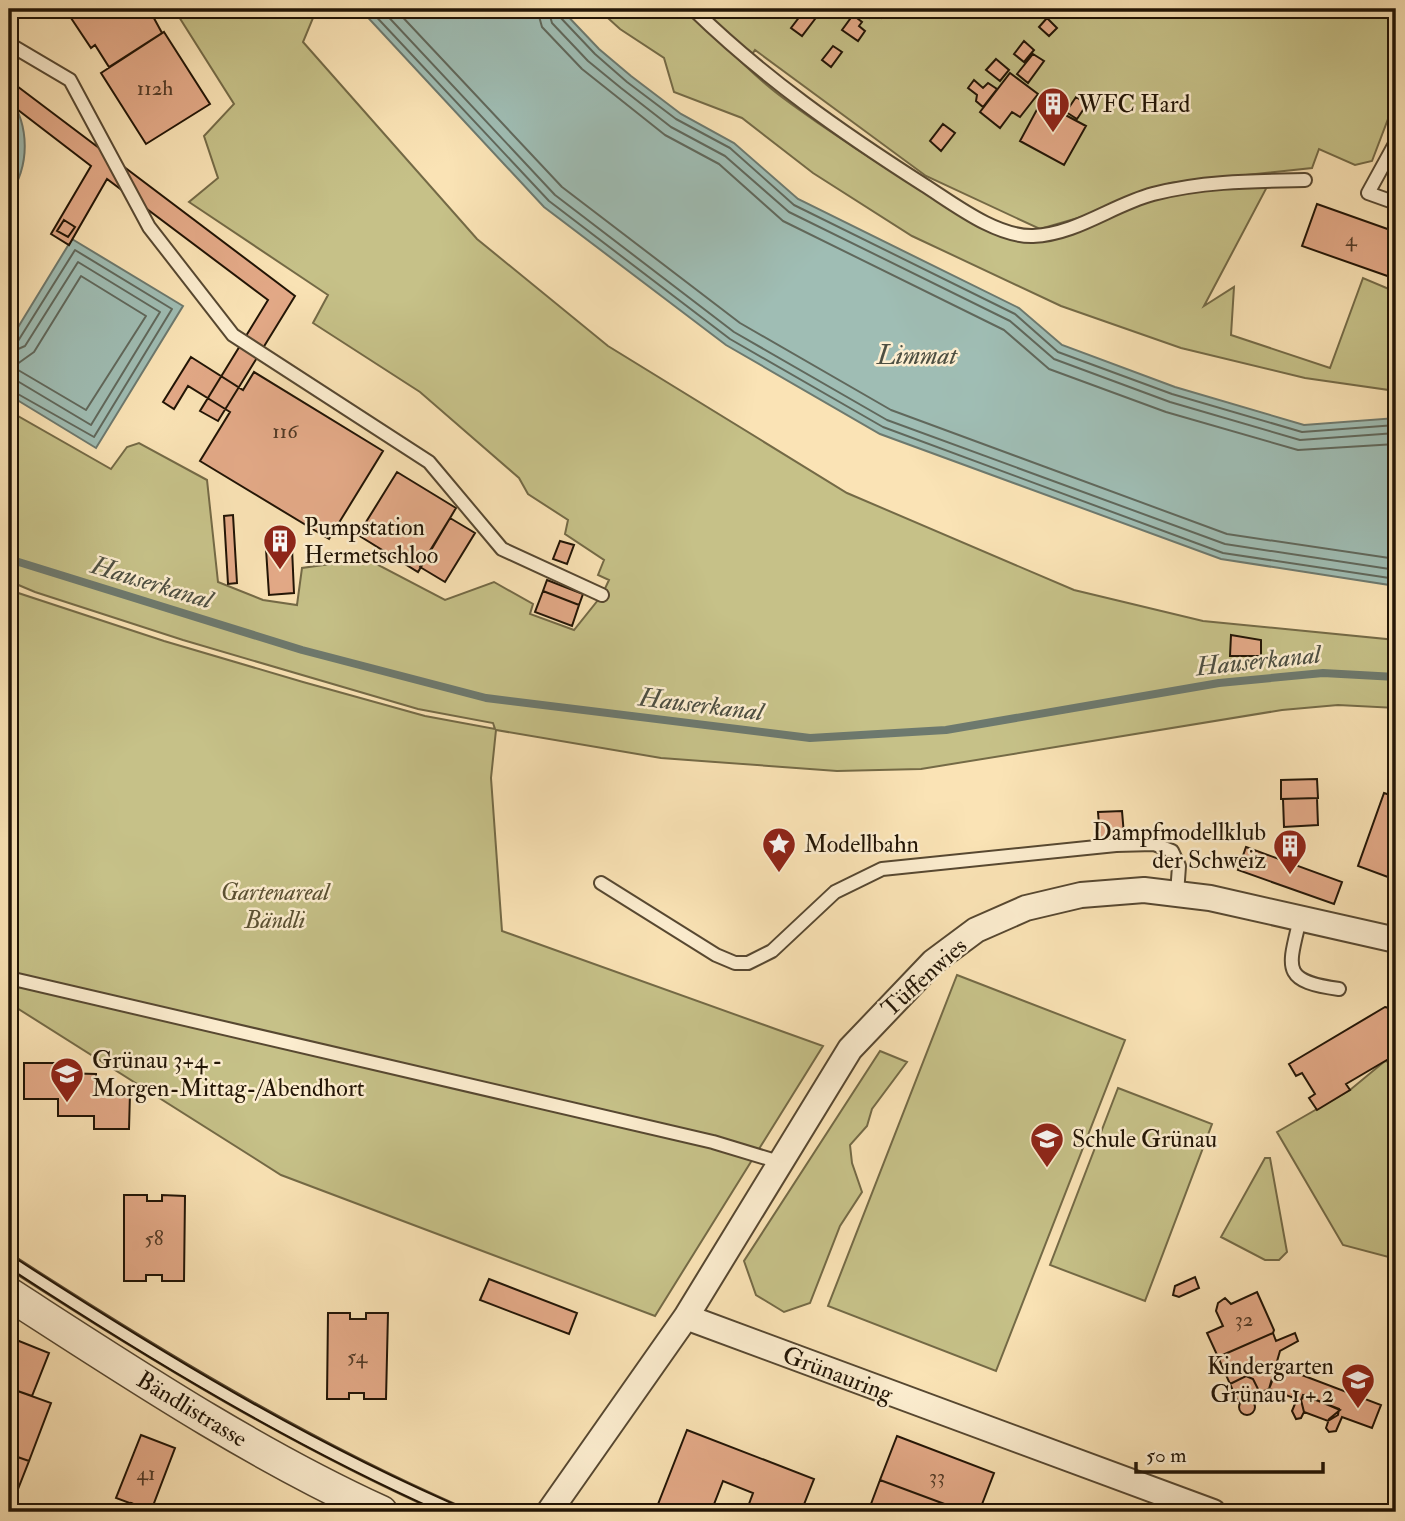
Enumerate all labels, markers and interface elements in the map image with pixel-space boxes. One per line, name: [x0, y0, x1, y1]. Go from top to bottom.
house number: 112h: [137, 75, 173, 102]
building icon: WFC Hard: [1034, 85, 1072, 134]
place label: WFC Hard: [1077, 89, 1190, 120]
house number: 4: [1345, 226, 1358, 253]
water label: Limmat: [876, 340, 959, 372]
house number: 116: [272, 418, 299, 445]
place label: Pumpstation Hermetschloo: [304, 512, 438, 571]
building icon: Pumpstation Hermetschloo: [261, 522, 299, 571]
water label: Hauserkanal: [86, 549, 218, 617]
water label: Hauserkanal: [1193, 638, 1324, 684]
water label: Hauserkanal: [636, 681, 767, 729]
place label: Dampfmodellklub der Schweiz: [1092, 817, 1266, 876]
place icon: Modellbahn: [760, 825, 798, 874]
building icon: Dampfmodellklub der Schweiz: [1271, 827, 1309, 876]
place label: Modellbahn: [804, 829, 919, 860]
park label: Gartenareal Bändli: [221, 877, 332, 936]
street label: Tüffenwies: [875, 931, 974, 1024]
place label: Grünau 3+4 - Morgen-Mittag-/Abendhort: [92, 1045, 365, 1104]
school or university icon: Grünau 3+4 - Morgen-Mittag-/Abendhort: [48, 1055, 86, 1104]
school or university icon: Schule Grünau: [1028, 1120, 1066, 1169]
place label: Schule Grünau: [1072, 1124, 1217, 1155]
house number: 58: [144, 1225, 164, 1252]
house number: 32: [1235, 1306, 1253, 1333]
street label: Grünauring: [778, 1339, 898, 1410]
house number: 54: [347, 1343, 369, 1370]
place label: Kindergarten Grünau 1 + 2: [1207, 1351, 1334, 1410]
school or university icon: Kindergarten Grünau 1 + 2: [1339, 1361, 1377, 1410]
street label: Bändlistrasse: [131, 1364, 253, 1455]
scale bar: [1136, 1430, 1323, 1474]
text: 50 m: [1146, 1442, 1187, 1469]
house number: 41: [137, 1460, 155, 1487]
house number: 33: [929, 1463, 945, 1490]

